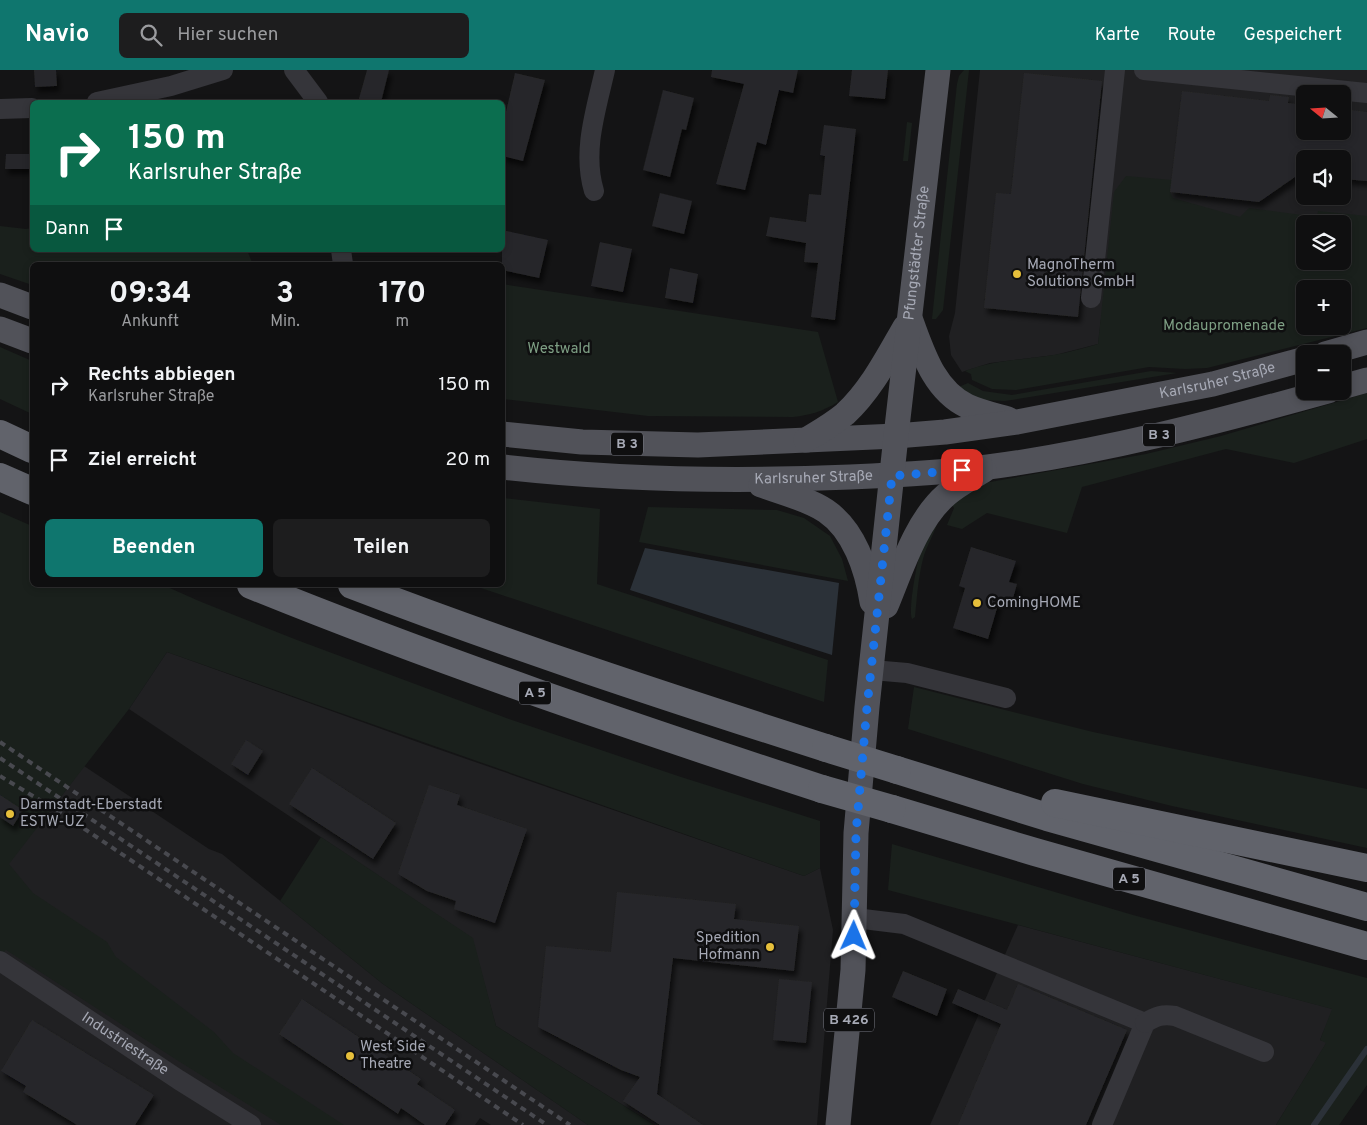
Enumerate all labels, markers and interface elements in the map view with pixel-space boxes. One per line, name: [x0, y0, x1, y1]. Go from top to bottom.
search box: [119, 13, 469, 58]
text: Navio: [25, 20, 89, 50]
icon: search: [137, 21, 165, 49]
text: Hier suchen: [177, 23, 279, 47]
text: Karte: [1095, 24, 1140, 47]
text: Route: [1168, 24, 1216, 47]
text: Gespeichert: [1244, 24, 1342, 47]
north arrow: [1296, 85, 1351, 140]
map controls: [1296, 85, 1351, 400]
text: 150 m: [128, 117, 226, 161]
icon: right: [45, 120, 110, 185]
button: sound: [1296, 150, 1351, 205]
text: Karlsruher Straße: [128, 160, 302, 187]
street label: Pfungstädter Straße: [900, 185, 934, 321]
icon: arrive: [100, 215, 128, 243]
button: layers: [1296, 215, 1351, 270]
text: Dann: [45, 217, 90, 241]
place label: MagnoTherm Solutions GmbH: [1027, 256, 1135, 292]
marker: MagnoTherm Solutions GmbH: [1011, 268, 1023, 280]
text: 09:34: [109, 276, 191, 313]
text: 3: [276, 276, 294, 313]
text: 170: [378, 276, 426, 313]
button: +: [1296, 280, 1351, 335]
text: Ankunft: [121, 312, 179, 332]
text: Min.: [270, 312, 300, 332]
text: m: [396, 312, 409, 332]
park label: Modaupromenade: [1163, 317, 1285, 336]
park label: Westwald: [527, 340, 591, 359]
button: −: [1296, 345, 1351, 400]
street label: Karlsruher Straße: [1158, 358, 1277, 404]
text: Rechts abbiegen: [88, 363, 236, 387]
icon: right: [45, 371, 73, 399]
text: 150 m: [438, 373, 490, 397]
text: Karlsruher Straße: [88, 387, 214, 407]
road number: B 3: [1143, 424, 1175, 446]
road number: B 3: [611, 432, 643, 456]
icon: arrive: [45, 446, 73, 474]
text: Ziel erreicht: [88, 448, 197, 472]
text: 20 m: [446, 448, 490, 472]
pin: [941, 449, 983, 491]
icon: arrive: [948, 456, 976, 484]
street label: Karlsruher Straße: [754, 467, 873, 489]
button: Beenden: [45, 519, 263, 577]
button: Teilen: [273, 519, 490, 577]
place label: ComingHOME: [987, 594, 1081, 613]
marker: ComingHOME: [971, 597, 983, 609]
road number: A 5: [519, 682, 551, 704]
place label: Darmstadt-Eberstadt ESTW-UZ: [20, 796, 162, 832]
marker: Darmstadt-Eberstadt ESTW-UZ: [4, 808, 16, 820]
road number: A 5: [1113, 868, 1145, 891]
position arrow: [827, 909, 879, 961]
place label: Spedition Hofmann: [696, 929, 760, 965]
marker: Spedition Hofmann: [764, 941, 776, 953]
street label: Industriestraße: [78, 1008, 172, 1080]
road number: B 426: [824, 1008, 874, 1032]
place label: West Side Theatre: [360, 1038, 426, 1074]
marker: West Side Theatre: [344, 1050, 356, 1062]

